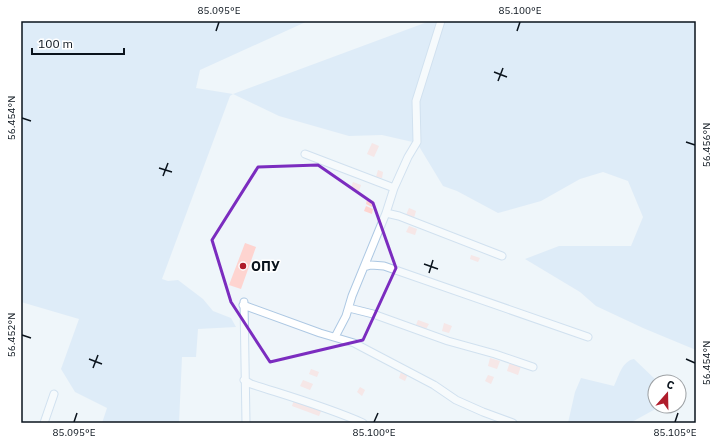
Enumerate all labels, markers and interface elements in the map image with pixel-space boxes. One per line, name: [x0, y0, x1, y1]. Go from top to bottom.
text: 85.095°E: [197, 4, 241, 17]
text: 85.100°E: [498, 4, 542, 17]
scale bar: [32, 30, 124, 56]
text: 100 m: [38, 36, 73, 51]
text: 56.454°N: [5, 96, 18, 140]
text: 56.456°N: [700, 123, 713, 167]
place label: ОПУ: [251, 257, 280, 275]
marker: ОПУ: [238, 261, 248, 271]
text: 56.452°N: [5, 313, 18, 357]
text: 56.454°N: [700, 341, 713, 385]
north arrow: [647, 374, 687, 414]
text: С: [665, 377, 676, 392]
text: 85.095°E: [52, 426, 96, 439]
text: 85.100°E: [352, 426, 396, 439]
text: 85.105°E: [653, 426, 697, 439]

